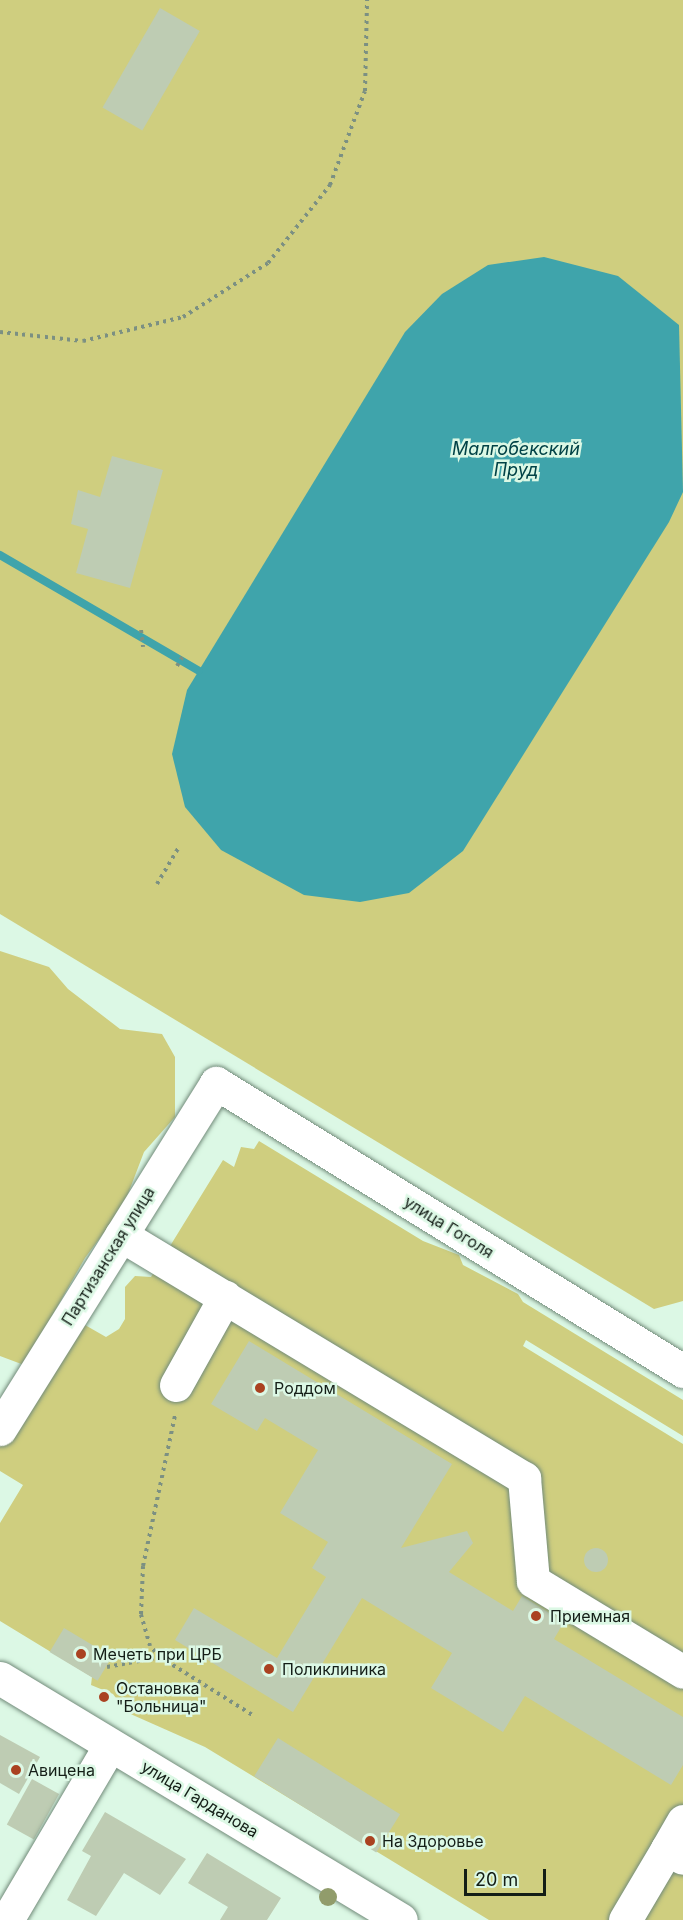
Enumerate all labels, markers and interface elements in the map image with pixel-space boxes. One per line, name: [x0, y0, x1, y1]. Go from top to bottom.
water label: Малгобекский Пруд: [452, 439, 580, 482]
street label: Партизанская улица: [58, 1183, 158, 1329]
street label: улица Гоголя: [401, 1192, 497, 1262]
place label: Роддом: [274, 1378, 336, 1398]
marker: Роддом: [251, 1379, 269, 1397]
place label: Приемная: [550, 1606, 630, 1626]
marker: Приемная: [527, 1607, 545, 1625]
place label: Мечеть при ЦРБ: [93, 1644, 222, 1664]
marker: Мечеть при ЦРБ: [74, 1647, 88, 1661]
place label: Поликлиника: [282, 1659, 386, 1679]
marker: Поликлиника: [260, 1660, 278, 1678]
place label: Остановка "Больница": [116, 1678, 206, 1716]
marker: Остановка "Больница": [97, 1690, 111, 1704]
street label: улица Гарданова: [138, 1757, 262, 1841]
place label: Авицена: [28, 1760, 95, 1780]
marker: Авицена: [9, 1763, 23, 1777]
place label: На Здоровье: [382, 1831, 484, 1851]
marker: На Здоровье: [363, 1834, 377, 1848]
scale bar: [467, 1857, 550, 1895]
text: 20 m: [475, 1869, 518, 1890]

